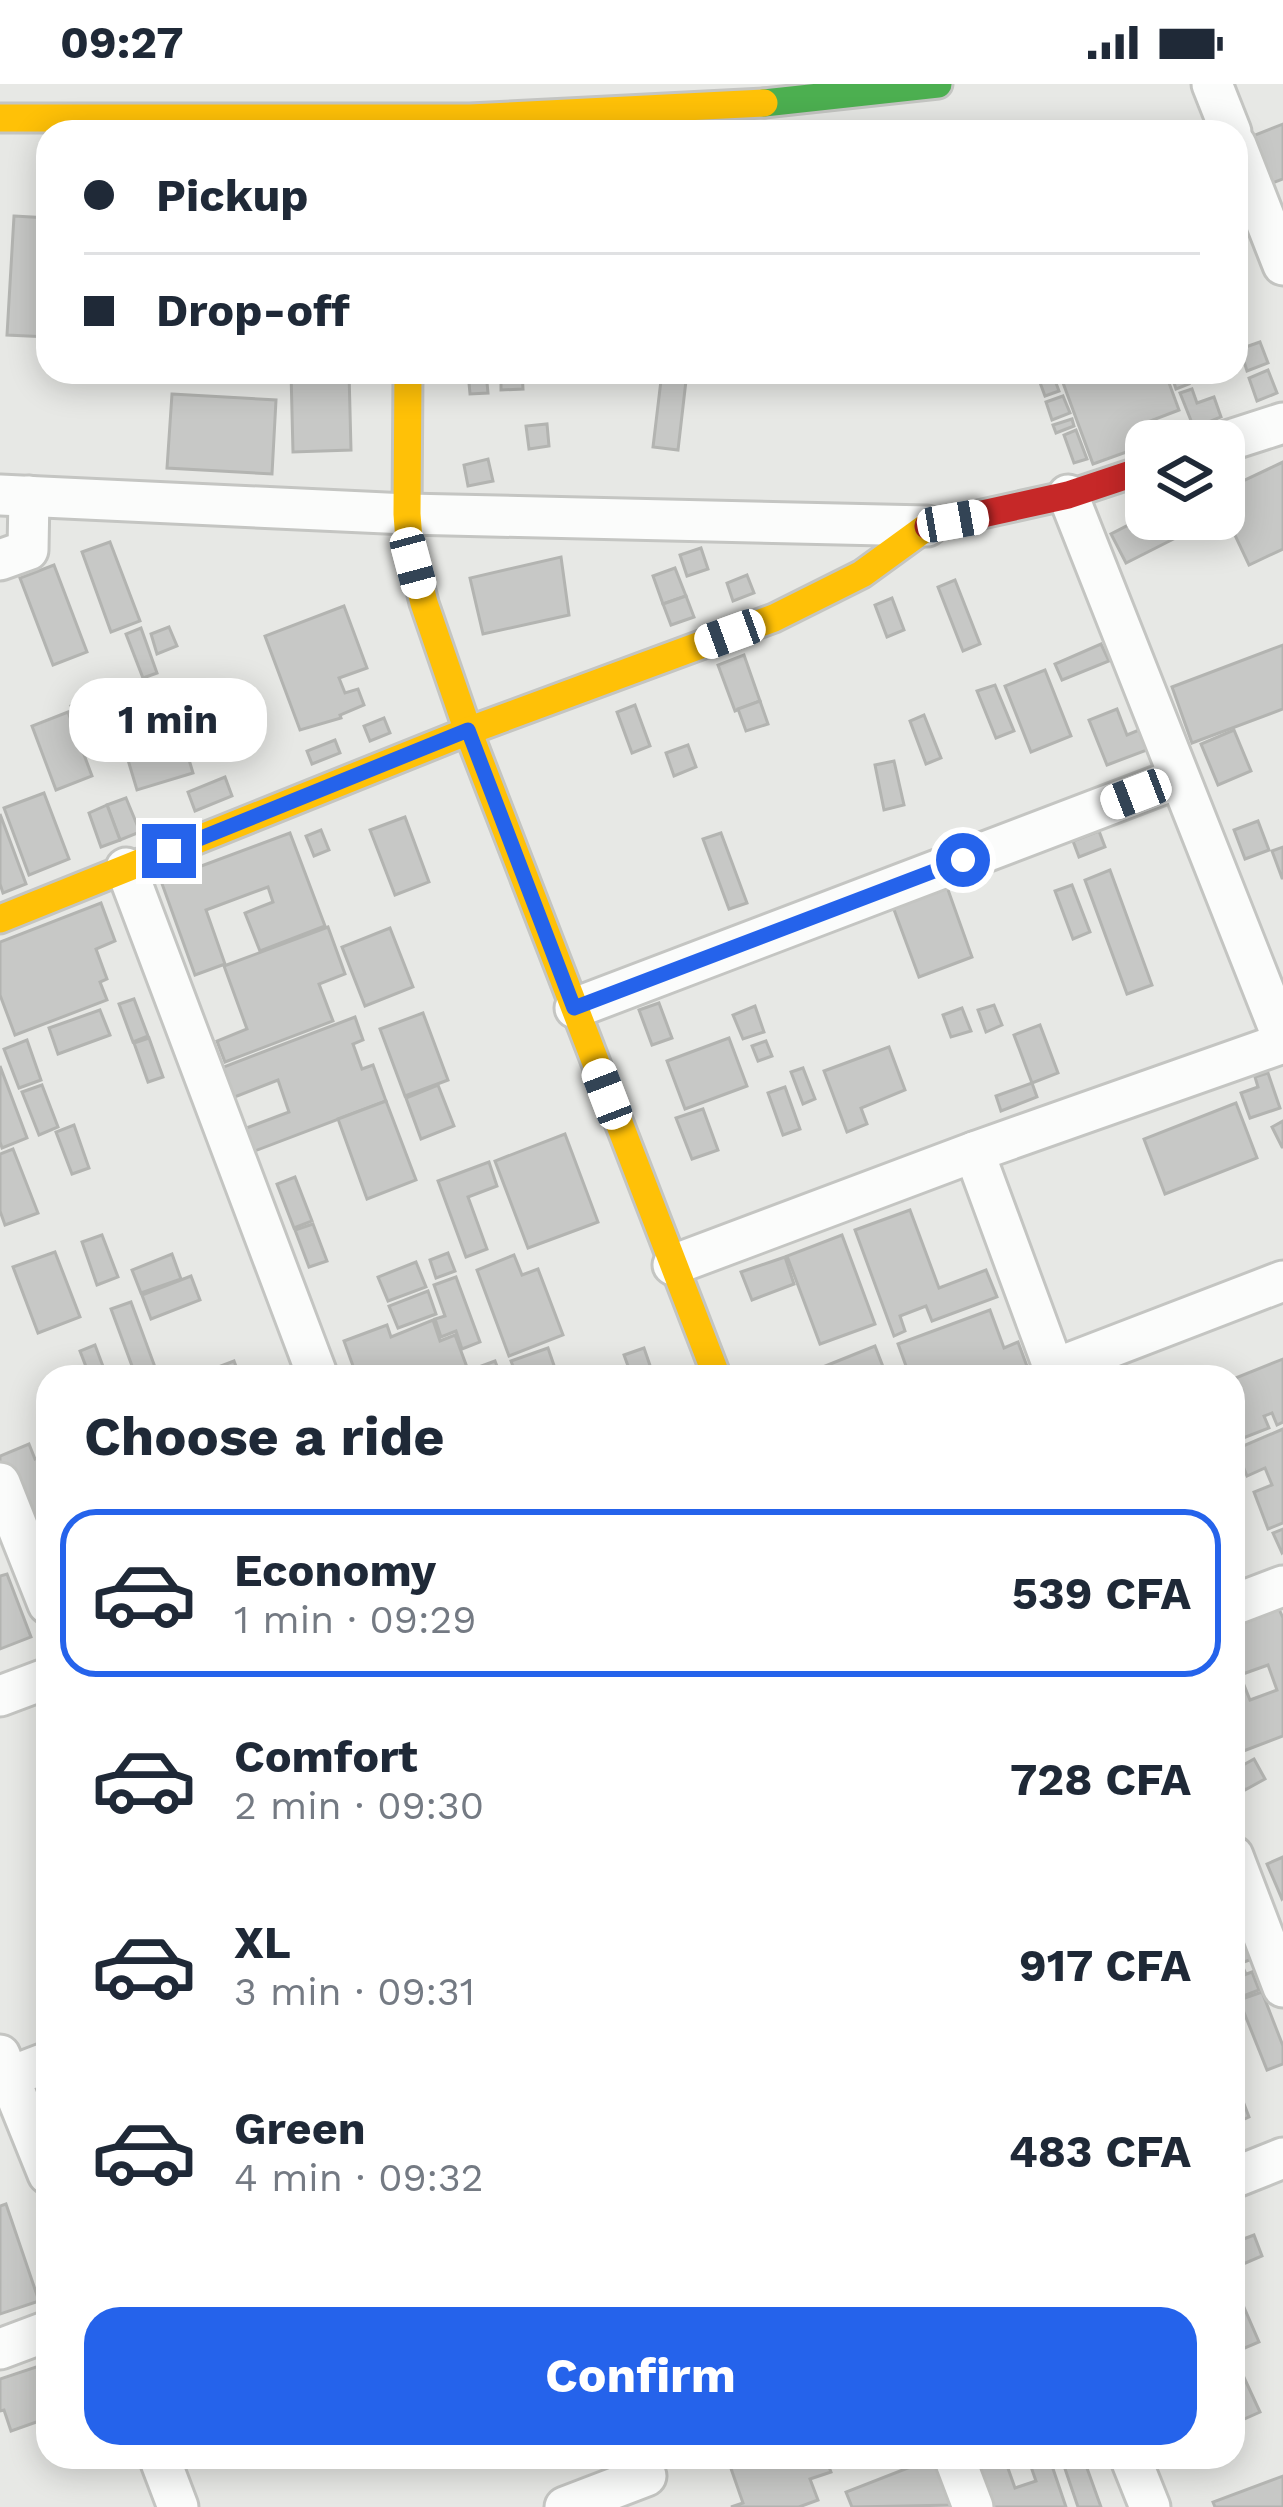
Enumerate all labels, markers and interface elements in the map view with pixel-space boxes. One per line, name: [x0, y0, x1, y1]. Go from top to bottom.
text: 09:27: [60, 16, 184, 69]
text: Pickup: [156, 169, 308, 222]
text: Drop-off: [156, 284, 350, 337]
map controls: [1125, 420, 1245, 540]
button: layers: [1125, 420, 1245, 540]
car: [914, 497, 992, 545]
car: [386, 524, 440, 602]
car: [690, 605, 770, 663]
callout: 1 min: [70, 677, 268, 761]
text: 1 min: [118, 697, 218, 742]
car: [1096, 764, 1176, 824]
route end: [142, 824, 196, 878]
route start: [936, 833, 990, 887]
car: [577, 1054, 637, 1134]
text: Choose a ride: [84, 1405, 445, 1468]
icon: car: [90, 1539, 198, 1647]
text: Economy: [234, 1544, 436, 1597]
text: 539 CFA: [1012, 1567, 1191, 1620]
text: 1 min · 09:29: [234, 1597, 476, 1642]
icon: car: [90, 1725, 198, 1833]
text: Comfort: [234, 1730, 418, 1783]
text: 728 CFA: [1010, 1753, 1191, 1806]
text: 2 min · 09:30: [234, 1783, 484, 1828]
icon: car: [90, 1911, 198, 2019]
text: XL: [234, 1916, 291, 1969]
text: 917 CFA: [1019, 1939, 1191, 1992]
text: 3 min · 09:31: [234, 1969, 475, 2014]
icon: car: [90, 2097, 198, 2205]
text: Green: [234, 2102, 366, 2155]
text: 483 CFA: [1009, 2125, 1191, 2178]
text: 4 min · 09:32: [234, 2155, 484, 2200]
button: Confirm: [84, 2307, 1197, 2445]

